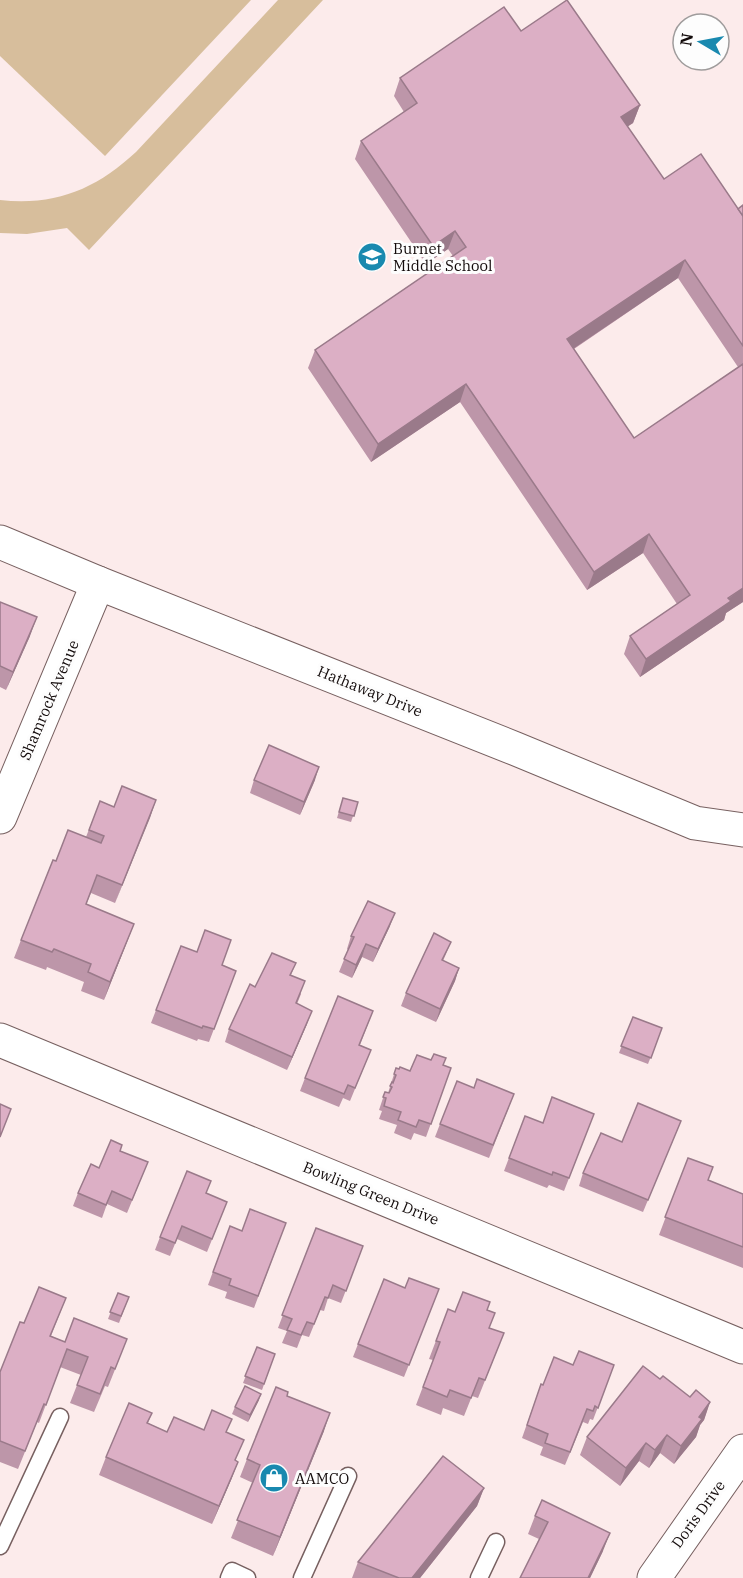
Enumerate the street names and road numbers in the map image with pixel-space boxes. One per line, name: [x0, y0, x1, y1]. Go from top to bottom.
street label: Shamrock Avenue: [15, 637, 83, 763]
street label: Hathaway Drive: [315, 661, 425, 721]
street label: Bowling Green Drive: [300, 1157, 442, 1229]
street label: Doris Drive: [667, 1476, 729, 1552]

